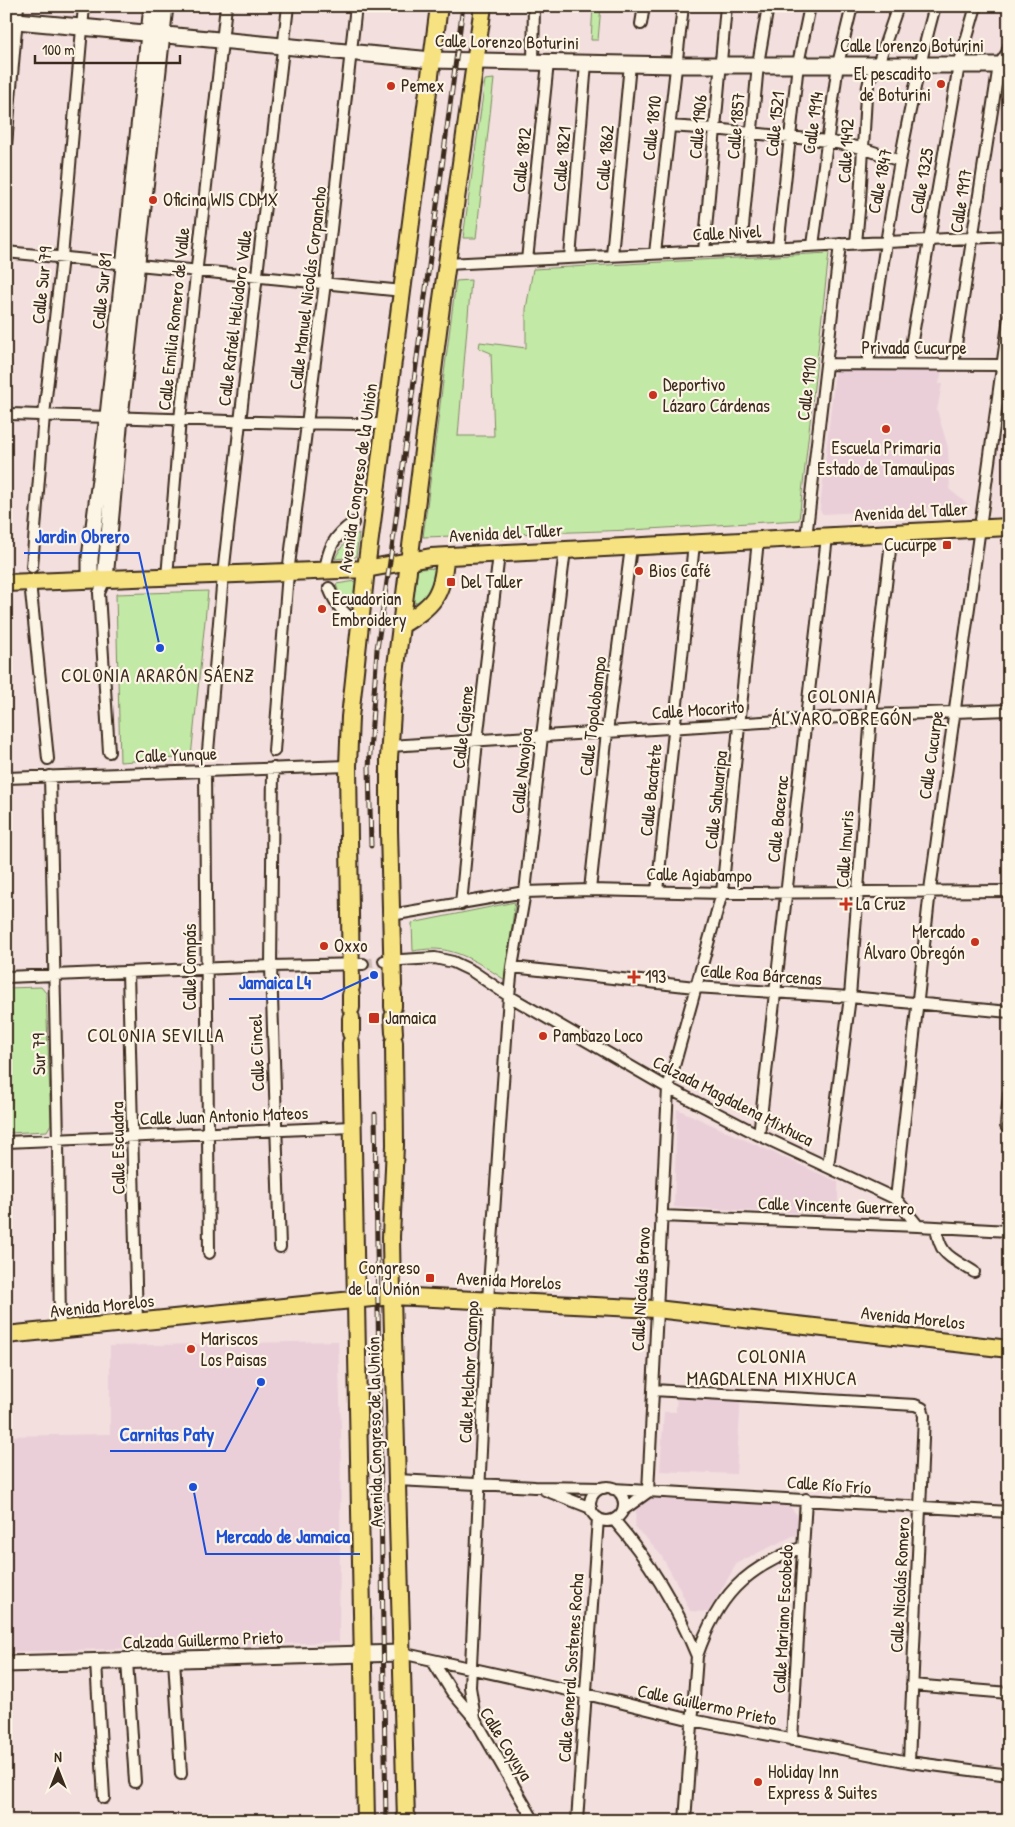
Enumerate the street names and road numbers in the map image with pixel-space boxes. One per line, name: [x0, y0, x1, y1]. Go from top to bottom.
street label: Calle Lorenzo Boturini: [435, 28, 579, 55]
street label: Calle Lorenzo Boturini: [840, 33, 984, 58]
street label: Calle 1521: [759, 90, 790, 158]
street label: Calle 1914: [796, 90, 829, 156]
street label: Calle 1857: [720, 91, 751, 160]
street label: Calle 1810: [636, 94, 667, 162]
street label: Calle 1906: [682, 94, 713, 160]
street label: Calle 1492: [831, 118, 860, 184]
street label: Calle 1862: [589, 123, 620, 192]
street label: Calle 1821: [546, 125, 577, 193]
street label: Calle 1812: [506, 126, 537, 194]
street label: Calle 1847: [861, 146, 898, 216]
street label: Calle 1325: [903, 146, 940, 216]
street label: Calle 1917: [943, 167, 978, 235]
street label: Calle Manuel Nicolás Corpancho: [283, 185, 332, 391]
street label: Calle Nivel: [692, 218, 762, 247]
street label: Calle Emilia Romero de Valle: [151, 226, 196, 412]
street label: Calle Rafaél Heliodoro Valle: [211, 228, 258, 407]
street label: Calle Sur 79: [25, 244, 58, 325]
street label: Calle Sur 81: [85, 251, 118, 330]
street label: Privada Cucurpe: [861, 335, 967, 360]
street label: Calle 1910: [790, 356, 823, 422]
street label: Avenida Congreso de la Unión: [332, 382, 383, 574]
street label: Avenida del Taller: [853, 496, 969, 527]
street label: Avenida del Taller: [448, 517, 564, 548]
street label: Calle Topolobampo: [573, 655, 612, 777]
street label: Calle Cajeme: [446, 684, 479, 770]
street label: Calle Mocorito: [651, 694, 745, 725]
street label: Calle Cucurpe: [912, 709, 949, 801]
street label: Calle Navojoa: [505, 727, 538, 815]
street label: Calle Yunque: [135, 741, 217, 768]
street label: Calle Bacatete: [633, 742, 668, 837]
street label: Calle Sahuaripa: [698, 749, 733, 850]
street label: Calle Bacerac: [761, 774, 794, 864]
street label: Calle Imuris: [829, 809, 860, 889]
street label: Calle Agiabampo: [646, 861, 752, 888]
street label: Calle Compás: [177, 923, 202, 1011]
street label: Calle Roa Bárcenas: [699, 958, 823, 991]
street label: Calle Cincel: [243, 1014, 270, 1092]
street label: Sur 79: [26, 1032, 51, 1075]
street label: Calzada Magdalena Mixhuca: [649, 1049, 818, 1152]
street label: Calle Juan Antonio Mateos: [139, 1100, 309, 1131]
street label: Calle Escuadra: [104, 1101, 131, 1195]
street label: Calle Vincente Guerrero: [757, 1190, 915, 1221]
street label: Calle Nicolás Bravo: [625, 1226, 656, 1352]
street label: Avenida Morelos: [456, 1265, 562, 1296]
street label: Avenida Morelos: [49, 1288, 155, 1323]
street label: Calle Melchor Ocampo: [452, 1300, 485, 1444]
street label: Avenida Morelos: [860, 1300, 966, 1335]
street label: Avenida Congreso de la Unión: [360, 1336, 389, 1528]
street label: Calle Río Frío: [786, 1469, 872, 1500]
street label: Calle Nicolás Romero: [883, 1517, 916, 1653]
street label: Calle Mariano Escobedo: [766, 1544, 799, 1694]
street label: Calle General Sostenes Rocha: [551, 1573, 590, 1763]
street label: Calzada Guillermo Prieto: [122, 1624, 284, 1655]
street label: Calle Guillermo Prieto: [635, 1678, 779, 1731]
street label: Calle Coyuya: [474, 1702, 539, 1785]

